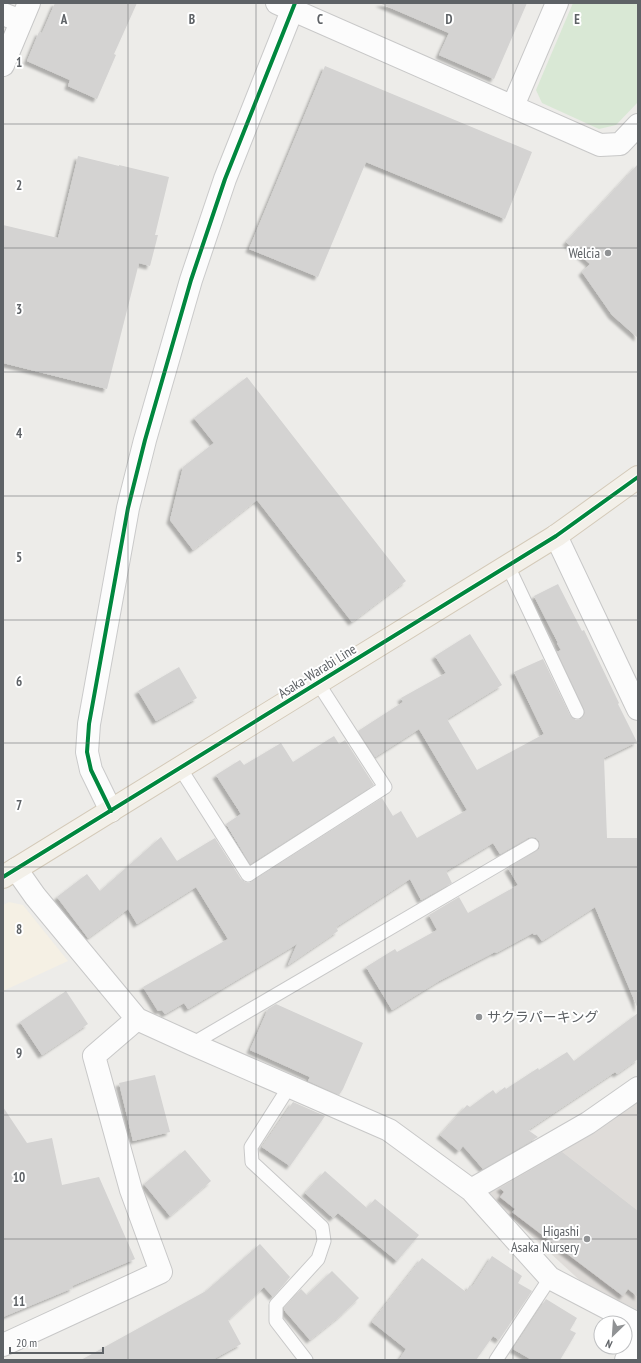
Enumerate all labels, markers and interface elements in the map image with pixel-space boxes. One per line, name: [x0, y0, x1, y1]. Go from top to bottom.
text: A: [60, 11, 68, 28]
text: B: [189, 11, 195, 28]
text: C: [317, 11, 323, 28]
text: D: [446, 11, 453, 28]
text: E: [574, 11, 580, 28]
text: 1: [16, 54, 22, 71]
text: 2: [16, 177, 22, 194]
place label: Welcia: [568, 244, 600, 262]
marker: Welcia: [603, 248, 613, 258]
text: 3: [16, 301, 22, 318]
text: 4: [16, 425, 23, 442]
text: 5: [16, 549, 22, 566]
street label: Asaka-Warabi Line: [275, 640, 360, 702]
text: 6: [16, 673, 22, 690]
text: 7: [16, 797, 22, 814]
text: 8: [16, 921, 22, 938]
place label: サクラパーキング: [487, 1008, 598, 1026]
marker: サクラパーキング: [474, 1012, 484, 1022]
text: 9: [16, 1045, 22, 1062]
text: 10: [13, 1169, 25, 1186]
place label: Higashi Asaka Nursery: [511, 1222, 580, 1256]
marker: Higashi Asaka Nursery: [582, 1234, 592, 1244]
text: 11: [13, 1293, 25, 1310]
north arrow: [593, 1315, 633, 1355]
scale bar: [10, 1329, 103, 1355]
text: 20 m: [16, 1335, 37, 1350]
text: N: [603, 1336, 614, 1352]

